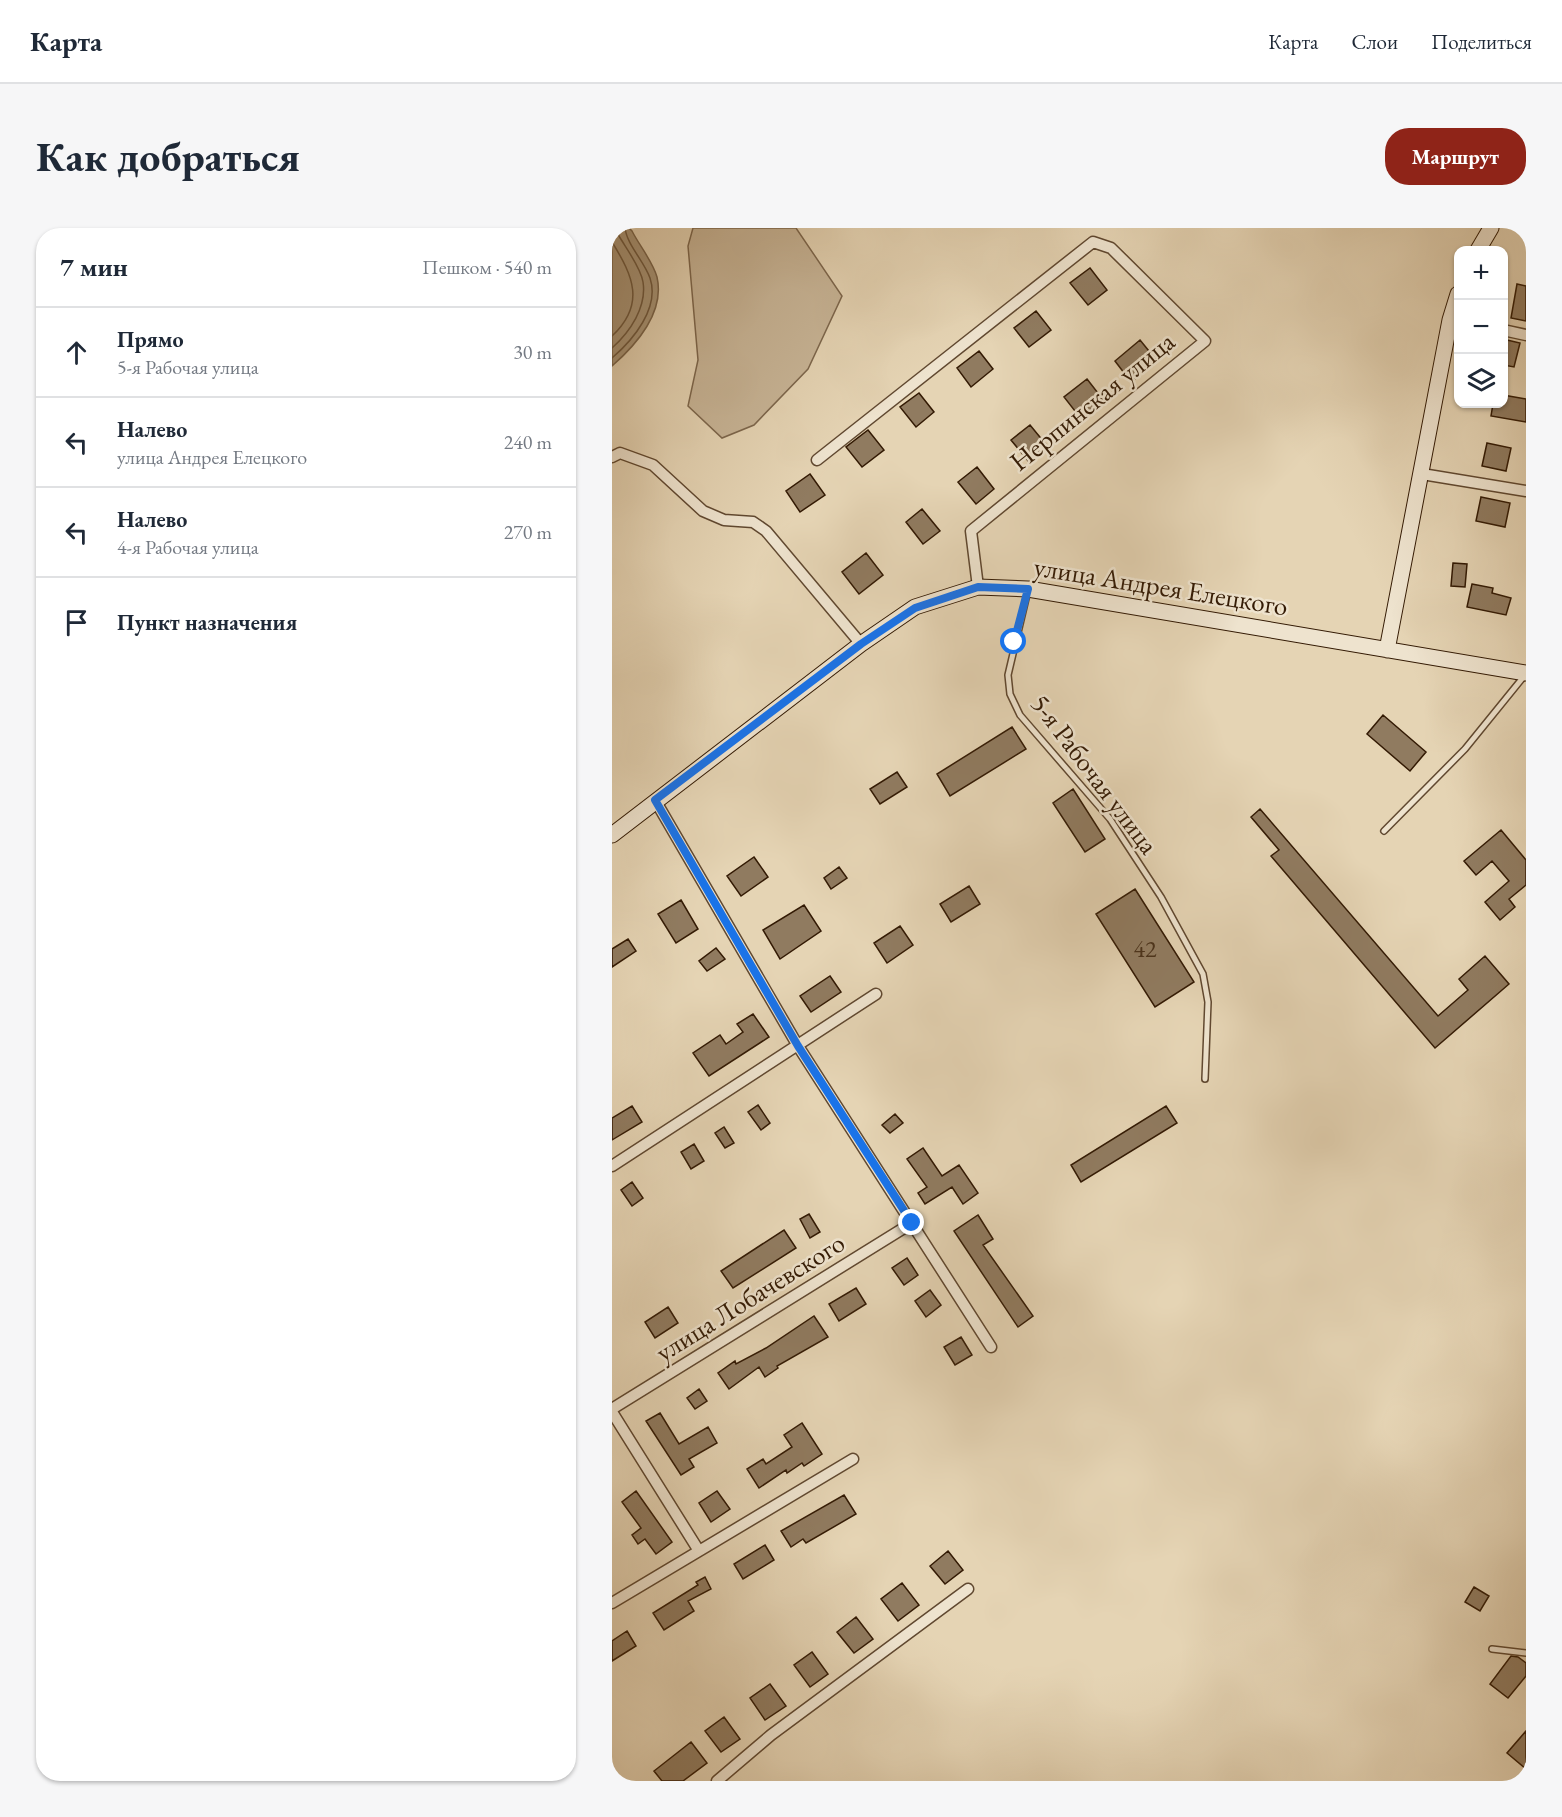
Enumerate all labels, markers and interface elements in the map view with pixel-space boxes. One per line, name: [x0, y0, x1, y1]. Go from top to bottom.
text: Карта: [30, 23, 102, 59]
text: Карта: [1268, 28, 1318, 55]
text: Слои: [1351, 28, 1398, 55]
text: Поделиться: [1431, 28, 1532, 55]
button: Маршрут: [1385, 128, 1526, 185]
text: Как добраться: [36, 129, 300, 184]
map controls: [1454, 246, 1508, 408]
button: +: [1454, 246, 1508, 300]
text: 7 мин: [60, 250, 128, 284]
text: Пешком · 540 m: [422, 254, 552, 280]
button: −: [1454, 300, 1508, 354]
street label: Нерпинская улица: [1002, 323, 1182, 478]
text: Прямо: [117, 325, 184, 354]
icon: ahead: [60, 336, 93, 369]
text: 30 m: [513, 339, 552, 365]
text: 5-я Рабочая улица: [117, 354, 259, 380]
button: layers: [1454, 354, 1508, 408]
text: Налево: [117, 415, 187, 444]
icon: left: [60, 426, 93, 459]
text: 240 m: [504, 429, 552, 455]
text: улица Андрея Елецкого: [117, 444, 307, 470]
text: Налево: [117, 505, 187, 534]
icon: left: [60, 516, 93, 549]
text: 270 m: [504, 519, 552, 545]
text: 4-я Рабочая улица: [117, 534, 259, 560]
street label: улица Андрея Елецкого: [1031, 549, 1291, 623]
icon: arrive: [60, 606, 93, 639]
text: Пункт назначения: [117, 608, 297, 637]
route start: [1000, 628, 1026, 654]
street label: 5-я Рабочая улица: [1023, 687, 1167, 861]
house number: 42: [1133, 933, 1157, 964]
route end: [898, 1209, 924, 1235]
street label: улица Лобачевского: [649, 1225, 851, 1369]

